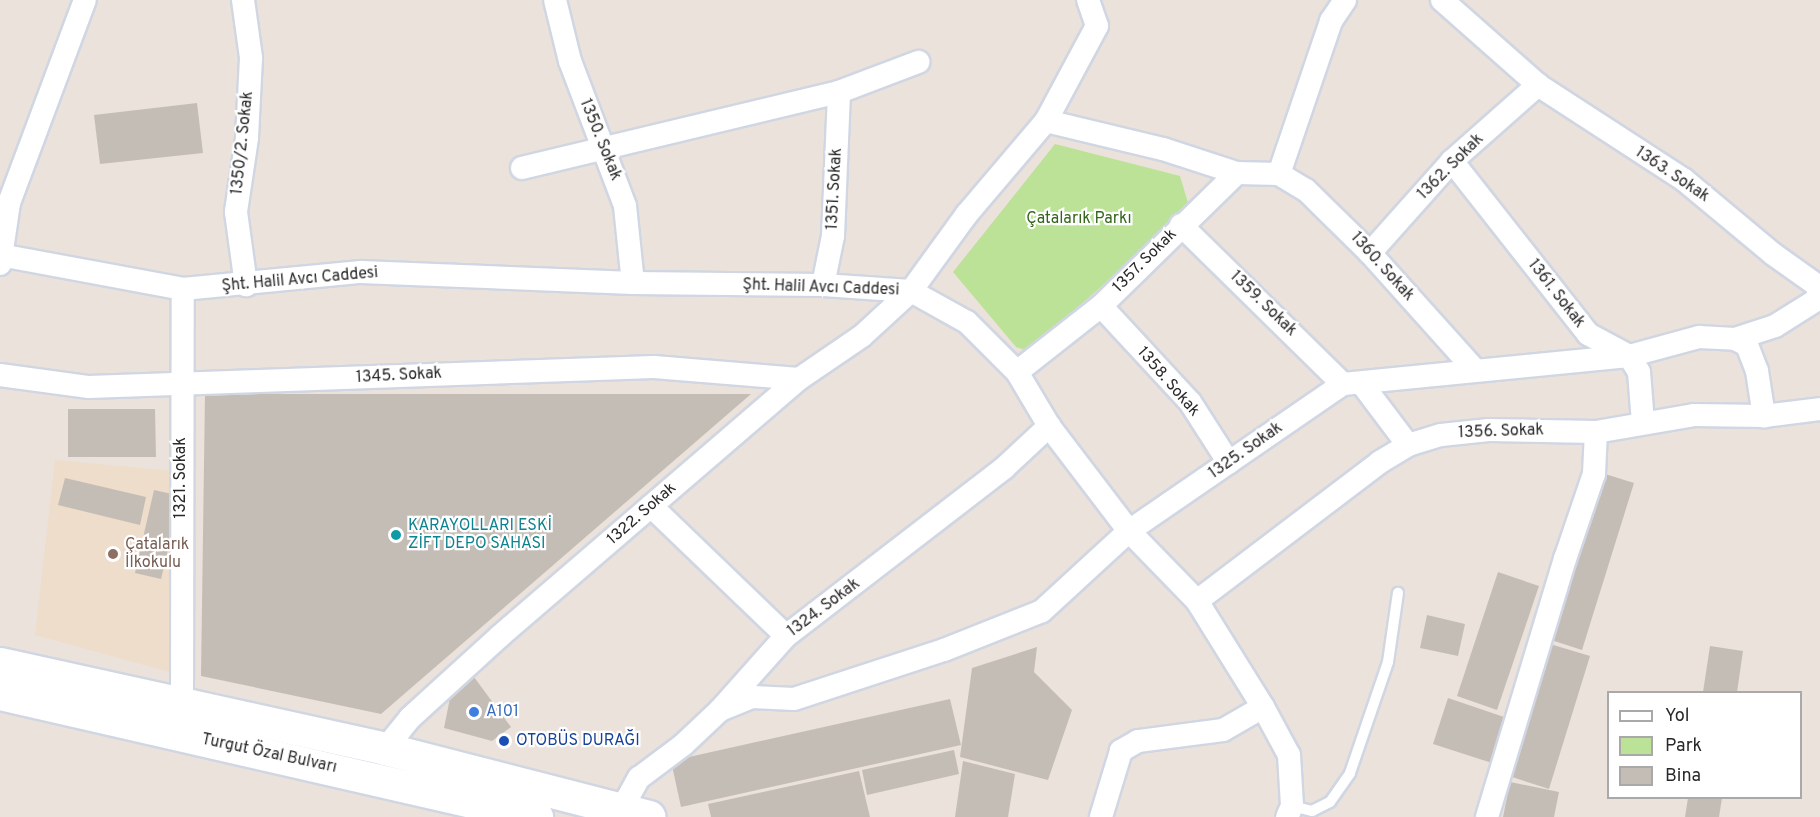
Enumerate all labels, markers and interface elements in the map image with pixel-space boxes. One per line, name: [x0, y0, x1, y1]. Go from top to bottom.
street label: 1350/2. Sokak: [228, 90, 258, 196]
street label: 1350. Sokak: [575, 96, 625, 184]
street label: 1362. Sokak: [1414, 130, 1488, 204]
street label: 1363. Sokak: [1631, 143, 1713, 207]
street label: 1351. Sokak: [823, 148, 847, 230]
park label: Çatalarık Parkı: [1026, 209, 1132, 229]
street label: 1357. Sokak: [1109, 225, 1181, 297]
street label: 1360. Sokak: [1346, 229, 1418, 305]
street label: 1361. Sokak: [1523, 256, 1589, 332]
street label: Şht. Halil Avcı Caddesi: [221, 264, 379, 296]
street label: 1359. Sokak: [1226, 267, 1300, 341]
street label: Şht. Halil Avcı Caddesi: [742, 276, 900, 300]
street label: 1358. Sokak: [1133, 343, 1203, 421]
street label: 1345. Sokak: [356, 364, 442, 388]
street label: 1325. Sokak: [1205, 419, 1287, 483]
street label: 1356. Sokak: [1458, 421, 1544, 443]
street label: 1321. Sokak: [171, 437, 191, 519]
street label: 1322. Sokak: [603, 479, 681, 549]
place label: KARAYOLLARI ESKİ ZİFT DEPO SAHASI: [408, 516, 552, 554]
marker: KARAYOLLARI ESKİ ZİFT DEPO SAHASI: [389, 528, 403, 542]
place label: Çatalarık İlkokulu: [125, 535, 189, 573]
marker: Çatalarık İlkokulu: [106, 547, 120, 561]
street label: 1324. Sokak: [784, 575, 864, 641]
legend: [1607, 691, 1802, 799]
place label: A101: [486, 702, 519, 722]
marker: A101: [467, 705, 481, 719]
text: Yol: [1665, 705, 1690, 728]
street label: Turgut Özal Bulvarı: [200, 730, 338, 778]
place label: OTOBÜS DURAĞI: [516, 731, 640, 751]
marker: OTOBÜS DURAĞI: [497, 734, 511, 748]
text: Park: [1665, 735, 1702, 758]
text: Bina: [1665, 765, 1701, 788]

